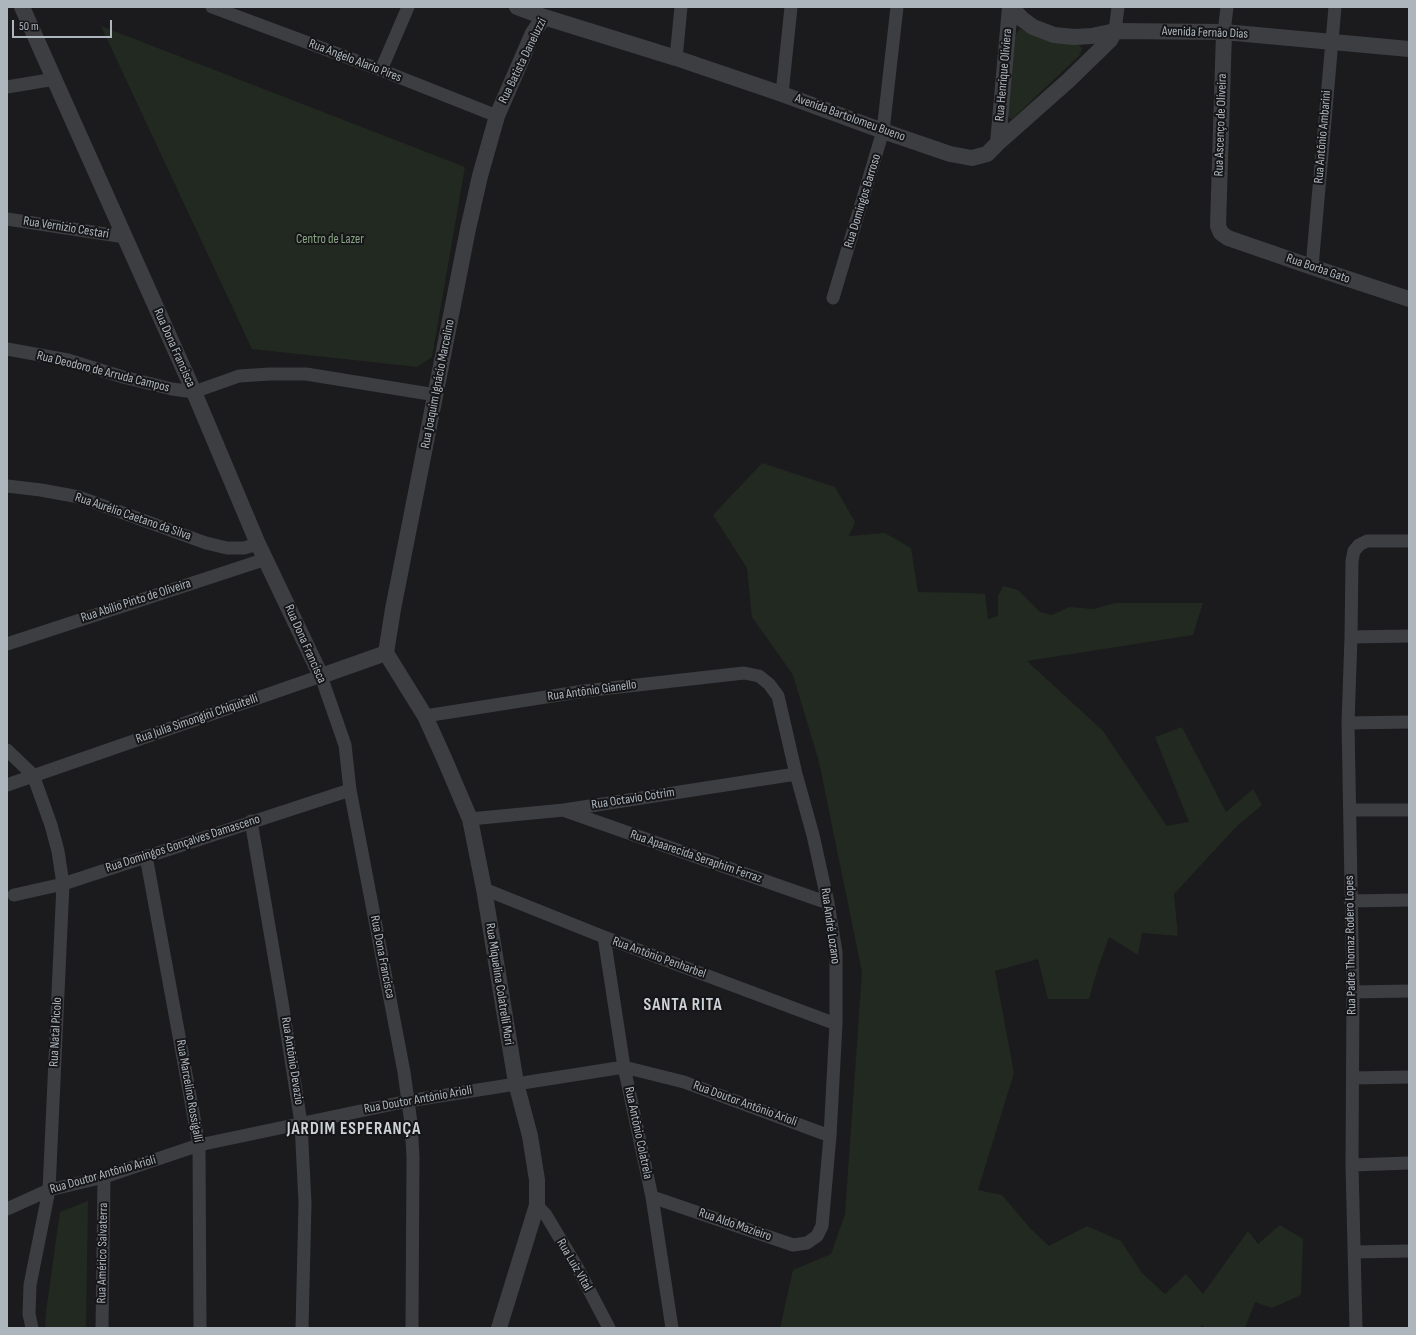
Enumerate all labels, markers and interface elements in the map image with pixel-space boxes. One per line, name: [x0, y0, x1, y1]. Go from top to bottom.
scale bar: [14, 12, 114, 38]
street label: Rua Batista Daneluzzi: [496, 16, 550, 106]
text: 50 m: [19, 19, 39, 34]
street label: Avenida Fernão Dias: [1162, 24, 1248, 42]
street label: Rua Henrique Oliviera: [992, 28, 1016, 122]
street label: Rua Angelo Alario Pires: [306, 36, 404, 86]
street label: Rua Ascenço de Oliveira: [1211, 73, 1231, 177]
street label: Rua Antônio Ambarini: [1311, 90, 1335, 184]
street label: Avenida Bartolomeu Bueno: [793, 91, 907, 145]
street label: Rua Domingos Barroso: [841, 152, 885, 250]
street label: Rua Vernizio Cestari: [22, 214, 110, 242]
park label: Centro de Lazer: [296, 232, 364, 248]
street label: Rua Borba Gato: [1284, 251, 1352, 287]
street label: Rua Dona Francisca: [150, 306, 198, 390]
street label: Rua Joaquim Ignácio Marcelino: [418, 318, 458, 450]
street label: Rua Deodoro de Arruda Campos: [35, 348, 171, 396]
street label: Rua Aurélio Caetano da Silva: [73, 490, 193, 544]
street label: Rua Abílio Pinto de Oliveira: [79, 576, 193, 626]
street label: Rua Dona Francisca: [281, 602, 329, 686]
street label: Rua Antônio Gianello: [547, 677, 637, 705]
street label: Rua Julia Simongini Chiquitelli: [134, 691, 260, 747]
street label: Rua Octavio Cotrim: [590, 785, 676, 813]
street label: Rua Domingos Gonçalves Damasceno: [104, 812, 262, 876]
street label: Rua Apaarecida Seraphim Ferraz: [628, 827, 764, 887]
street label: Rua Padre Thomaz Rodero Lopes: [1342, 875, 1360, 1015]
street label: Rua André Lozano: [817, 887, 843, 965]
street label: Rua Dona Francisca: [366, 914, 398, 1000]
street label: Rua Miquelina Colatrelli Mori: [482, 922, 516, 1046]
street label: Rua Antônio Penharbel: [610, 934, 708, 982]
district label: SANTA RITA: [643, 996, 723, 1016]
street label: Rua Natal Picolo: [46, 997, 66, 1067]
street label: Rua Antônio Devazio: [277, 1016, 307, 1106]
street label: Rua Marcelino Rossigalli: [172, 1039, 206, 1143]
street label: Rua Doutor Antônio Arioli: [691, 1078, 799, 1130]
street label: Rua Doutor Antônio Arioli: [363, 1083, 473, 1117]
street label: Rua Antônio Colatrela: [621, 1085, 655, 1181]
district label: JARDIM ESPERANÇA: [287, 1120, 421, 1140]
street label: Rua Doutor Antônio Arioli: [48, 1152, 158, 1198]
street label: Rua Américo Salvaterra: [94, 1202, 112, 1304]
street label: Rua Aldo Mazieiro: [697, 1205, 773, 1245]
street label: Rua Luiz Vital: [553, 1236, 595, 1294]

